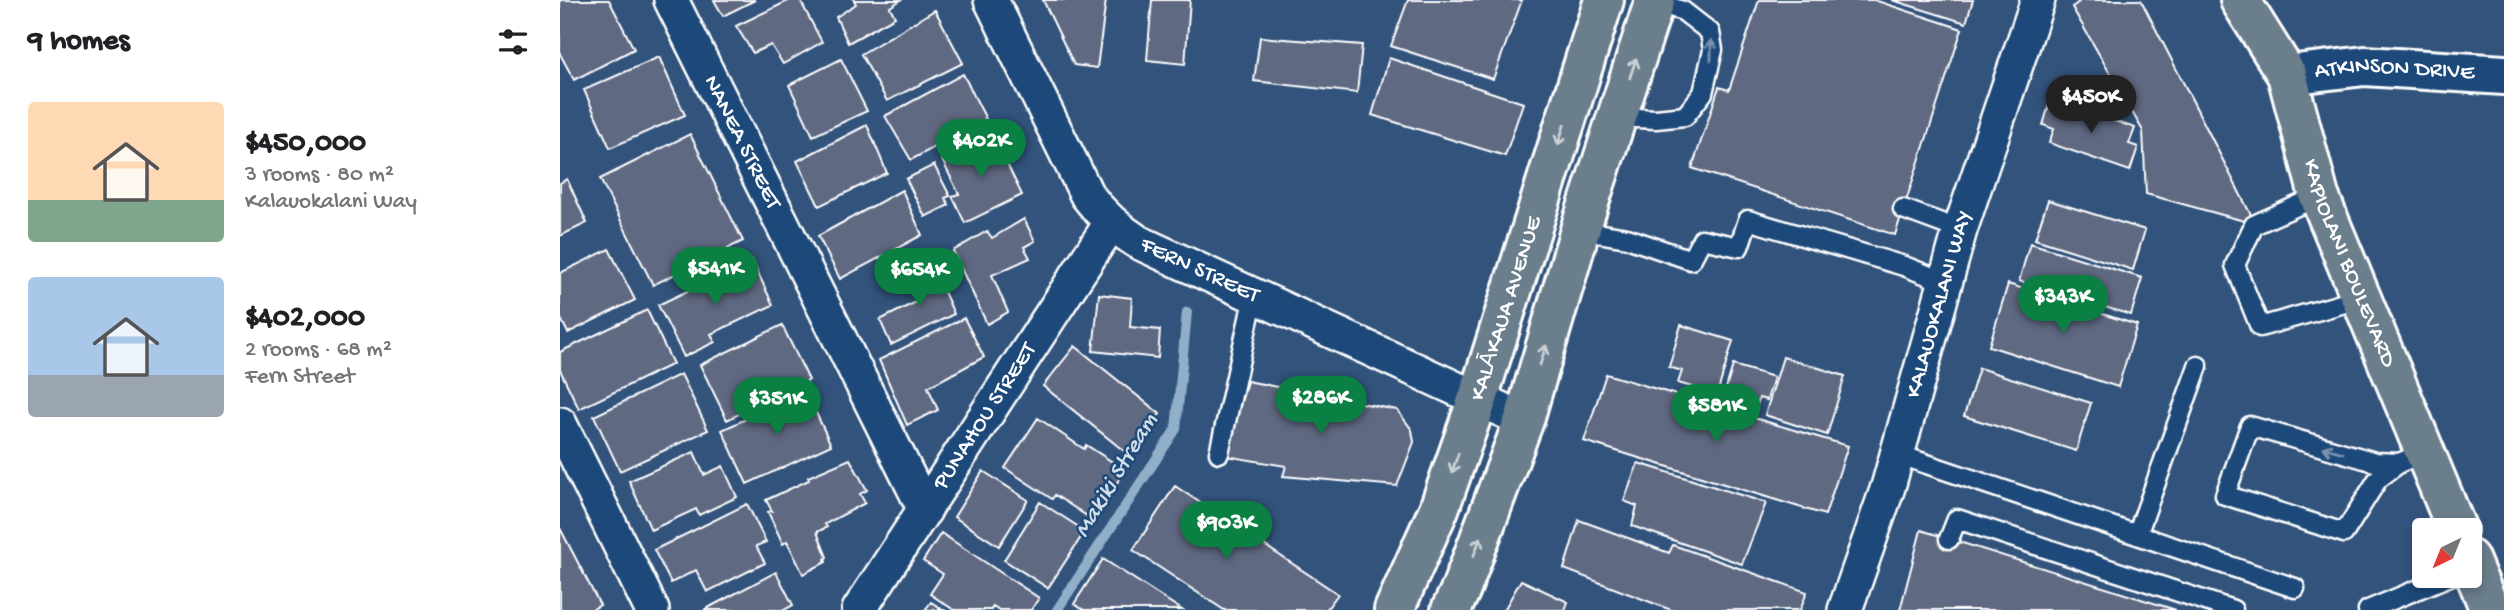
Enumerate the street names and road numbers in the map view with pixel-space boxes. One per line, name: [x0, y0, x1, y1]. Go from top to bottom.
street label: ATKINSON DRIVE: [2313, 52, 2477, 87]
street label: NANEA STREET: [697, 71, 787, 215]
street label: KAPIOLANI BOULEVARD: [2296, 156, 2402, 372]
street label: KALAUOKALANI WAY: [1900, 207, 1979, 401]
street label: KALĀKAUA AVENUE: [1464, 211, 1549, 404]
street label: FERN STREET: [1135, 231, 1264, 310]
street label: PUNAHOU STREET: [927, 337, 1043, 496]

